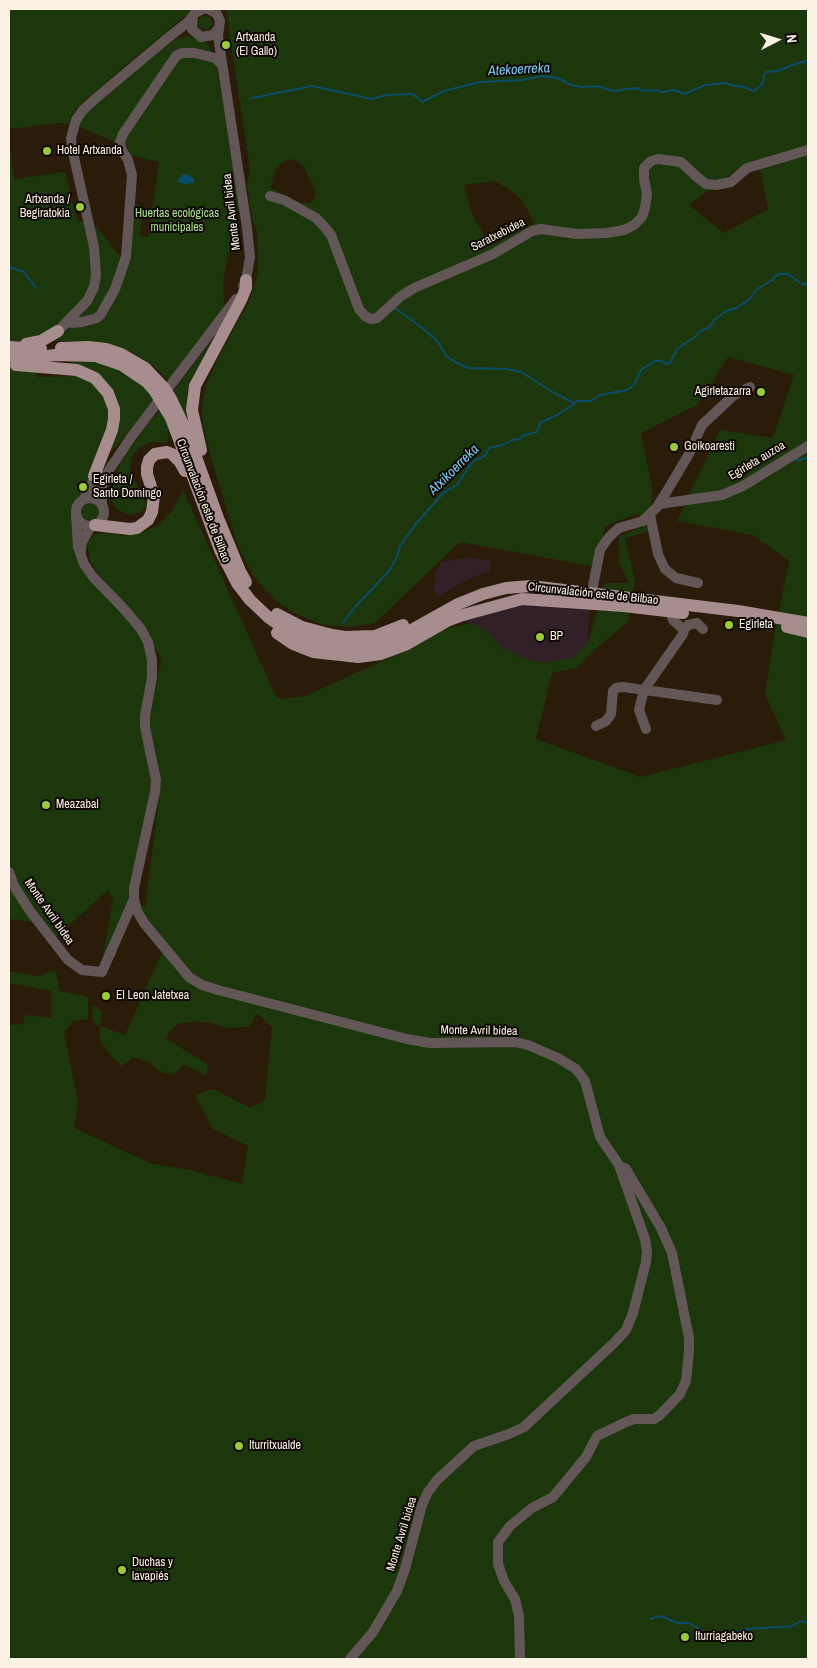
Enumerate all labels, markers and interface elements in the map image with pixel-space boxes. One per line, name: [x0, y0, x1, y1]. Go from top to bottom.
north arrow: [752, 15, 802, 65]
place label: Artxanda (El Gallo): [236, 31, 277, 59]
text: N: [783, 34, 801, 44]
marker: Artxanda (El Gallo): [220, 39, 232, 51]
water label: Atekoerreka: [488, 60, 550, 80]
place label: Hotel Artxanda: [57, 144, 122, 158]
marker: Hotel Artxanda: [41, 145, 53, 157]
street label: Monte Avril bidea: [220, 173, 244, 251]
place label: Artxanda / Begiratokia: [20, 193, 70, 221]
marker: Artxanda / Begiratokia: [74, 201, 86, 213]
park label: Huertas ecológicas municipales: [135, 207, 219, 235]
street label: Saratxebidea: [469, 215, 527, 255]
place label: Agirletazarra: [695, 385, 751, 399]
marker: Agirletazarra: [755, 386, 767, 398]
street label: Circunvalación este de Bilbao: [173, 437, 233, 565]
street label: Egirleta auzoa: [726, 438, 788, 484]
place label: Goikoaresti: [684, 440, 735, 454]
water label: Atxikoerreka: [425, 441, 483, 499]
marker: Goikoaresti: [668, 441, 680, 453]
place label: Egirleta / Santo Domingo: [93, 473, 161, 501]
marker: Egirleta / Santo Domingo: [77, 481, 89, 493]
street label: Circunvalación este de Bilbao: [527, 580, 659, 608]
place label: Egirleta: [739, 618, 773, 632]
marker: Egirleta: [723, 619, 735, 631]
place label: BP: [550, 630, 563, 644]
marker: BP: [534, 631, 546, 643]
place label: Meazabal: [56, 798, 99, 812]
marker: Meazabal: [40, 799, 52, 811]
street label: Monte Avril bidea: [21, 876, 77, 948]
place label: El Leon Jatetxea: [116, 989, 189, 1003]
marker: El Leon Jatetxea: [100, 990, 112, 1002]
street label: Monte Avril bidea: [440, 1023, 518, 1039]
place label: Iturritxualde: [249, 1439, 301, 1453]
marker: Iturritxualde: [233, 1440, 245, 1452]
street label: Monte Avril bidea: [384, 1495, 420, 1573]
place label: Duchas y lavapiés: [132, 1556, 173, 1584]
marker: Duchas y lavapiés: [116, 1564, 128, 1576]
place label: Iturriagabeko: [695, 1630, 753, 1644]
marker: Iturriagabeko: [679, 1631, 691, 1643]

